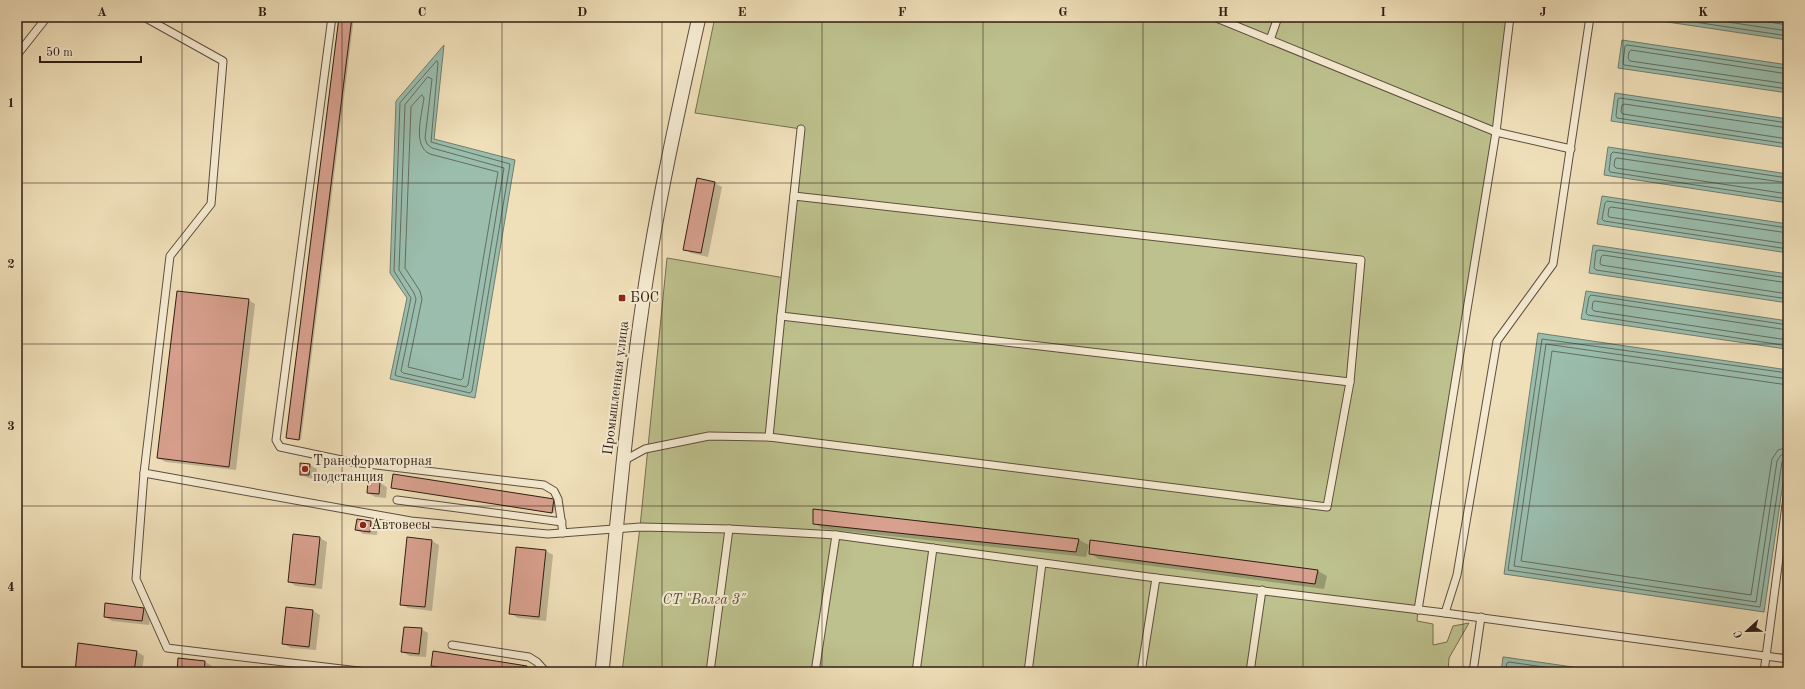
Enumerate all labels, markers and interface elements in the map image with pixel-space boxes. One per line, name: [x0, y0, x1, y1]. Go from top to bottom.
text: A: [97, 6, 107, 19]
text: B: [257, 6, 267, 19]
text: C: [418, 6, 426, 19]
text: D: [577, 6, 587, 19]
text: E: [738, 6, 747, 19]
text: F: [898, 6, 907, 19]
text: G: [1058, 6, 1068, 19]
text: H: [1218, 6, 1229, 19]
text: I: [1380, 6, 1386, 19]
text: J: [1539, 6, 1547, 19]
text: K: [1698, 6, 1708, 19]
scale bar: [40, 38, 141, 64]
text: 50 m: [46, 46, 73, 59]
text: 1: [7, 97, 15, 110]
text: 2: [7, 258, 15, 271]
place label: БОС: [630, 291, 659, 305]
marker: БОС: [617, 293, 627, 303]
street label: Промышленная улица: [601, 320, 631, 456]
text: 3: [7, 420, 15, 433]
place label: Трансформаторная подстанция: [313, 454, 432, 484]
marker: Трансформаторная подстанция: [300, 464, 310, 474]
place label: Автовесы: [371, 518, 430, 532]
marker: Автовесы: [358, 520, 368, 530]
text: 4: [7, 581, 15, 594]
park label: СТ "Волга 3": [663, 593, 746, 607]
north arrow: [1727, 611, 1767, 651]
text: С: [1733, 629, 1746, 640]

